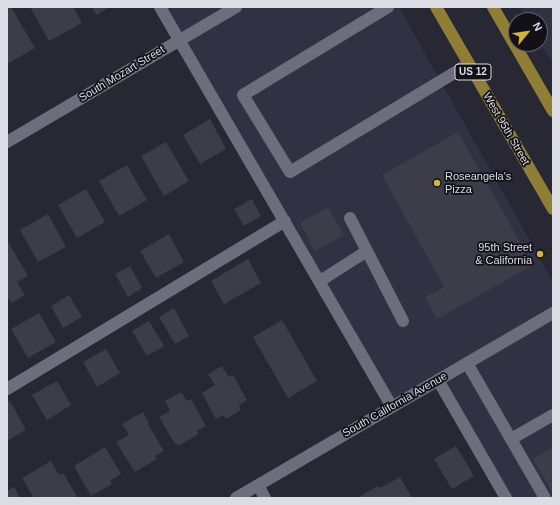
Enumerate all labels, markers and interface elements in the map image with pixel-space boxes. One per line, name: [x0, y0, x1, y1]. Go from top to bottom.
north arrow: [508, 12, 548, 52]
text: N: [530, 20, 545, 33]
street label: South Mozart Street: [77, 43, 167, 105]
road number: US 12: [455, 64, 491, 80]
street label: West 95th Street: [480, 90, 532, 168]
place label: Roseangela's Pizza: [445, 170, 511, 196]
marker: Roseangela's Pizza: [432, 178, 442, 188]
place label: 95th Street & California: [475, 241, 532, 267]
marker: 95th Street & California: [535, 249, 545, 259]
street label: South California Avenue: [340, 370, 450, 440]

